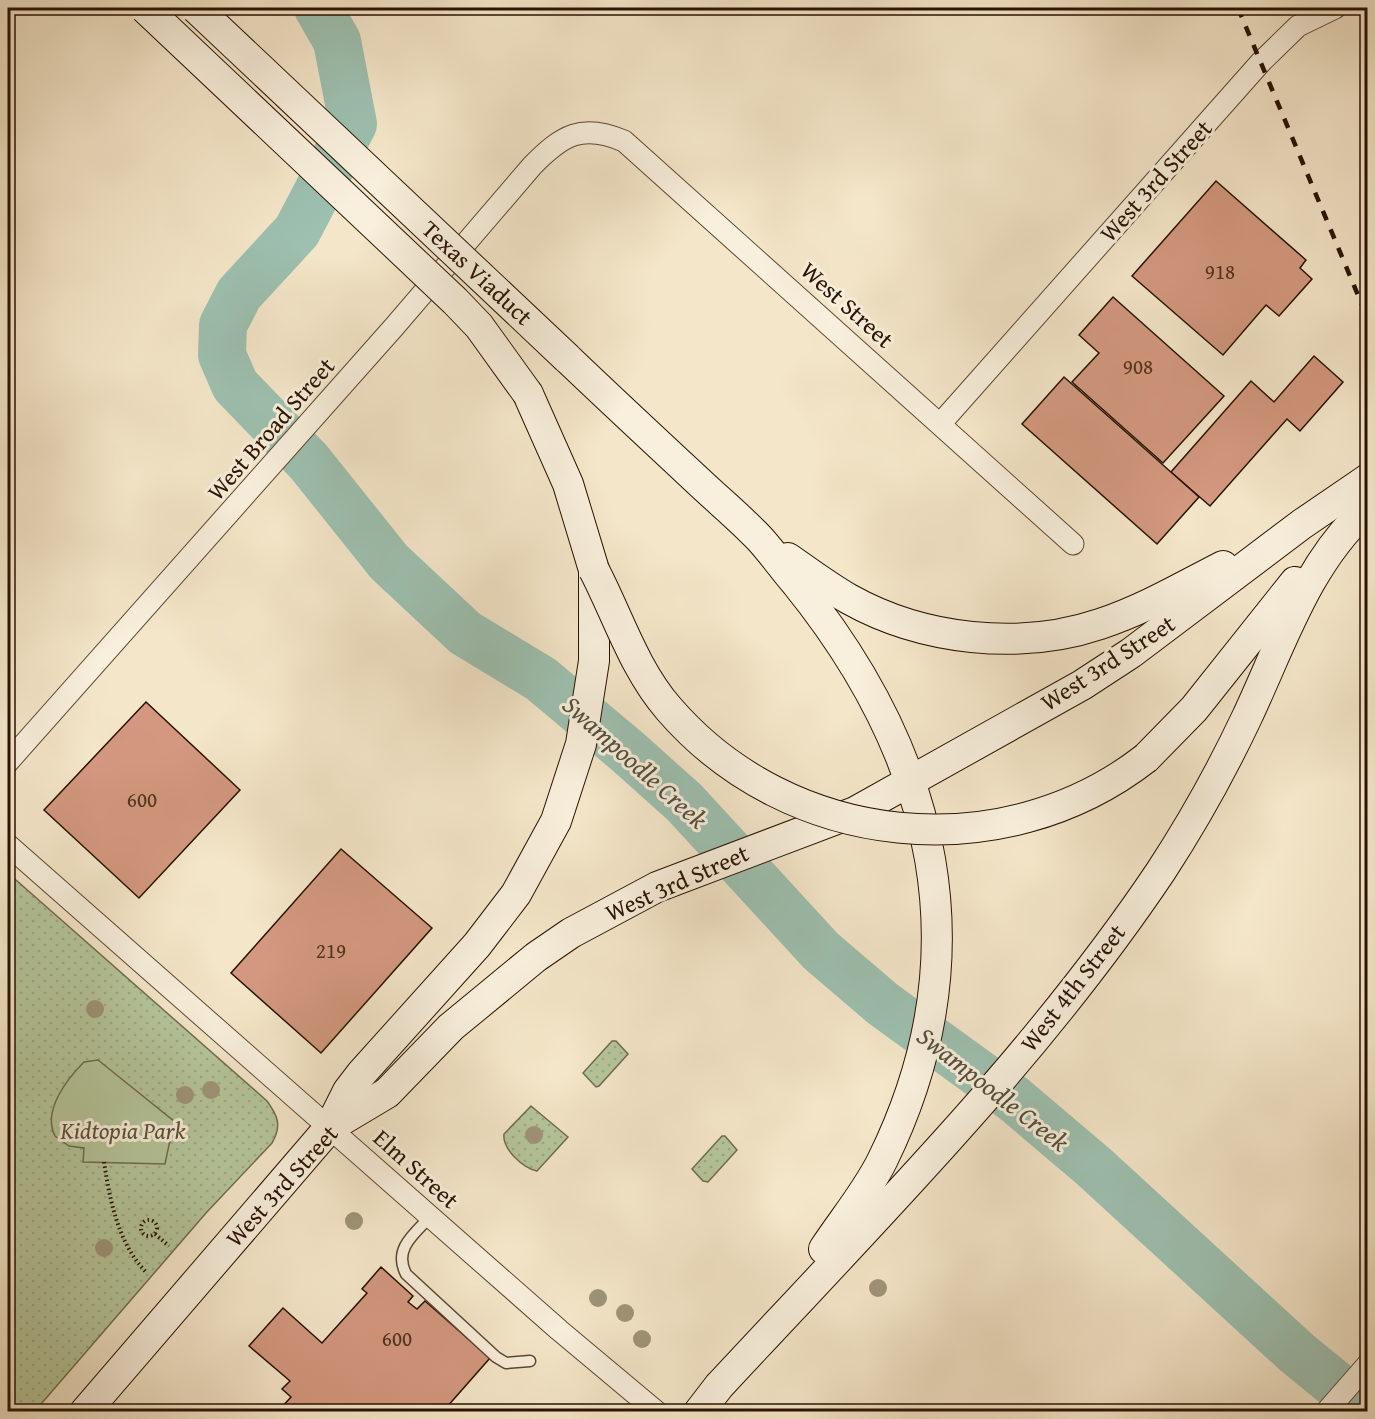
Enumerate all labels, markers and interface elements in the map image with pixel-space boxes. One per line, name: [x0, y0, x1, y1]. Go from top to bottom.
street label: West 3rd Street: [1091, 111, 1221, 250]
street label: Texas Viaduct: [414, 212, 541, 334]
street label: West Street: [793, 253, 902, 356]
house number: 918: [1205, 256, 1235, 287]
street label: West Broad Street: [199, 349, 343, 508]
house number: 908: [1123, 351, 1153, 382]
street label: West 3rd Street: [1034, 606, 1182, 719]
water label: Swampoodle Creek: [554, 686, 717, 838]
house number: 600: [127, 784, 157, 815]
street label: West 3rd Street: [599, 835, 755, 930]
street label: West 4th Street: [1012, 916, 1134, 1059]
house number: 219: [316, 935, 346, 966]
water label: Swampoodle Creek: [909, 1017, 1078, 1161]
park label: Kidtopia Park: [59, 1113, 186, 1148]
street label: West 3rd Street: [217, 1116, 347, 1255]
street label: Elm Street: [366, 1121, 467, 1217]
house number: 600: [382, 1323, 412, 1354]

